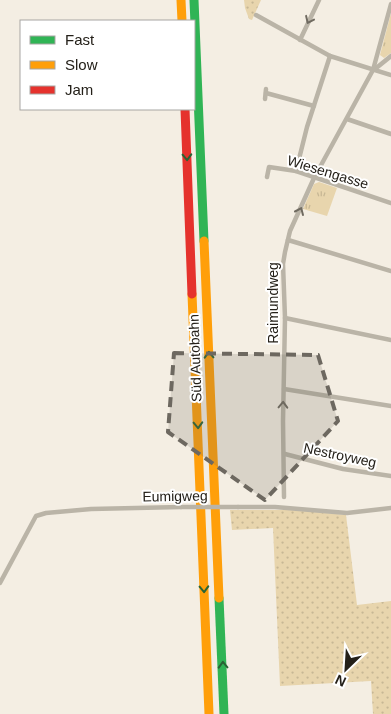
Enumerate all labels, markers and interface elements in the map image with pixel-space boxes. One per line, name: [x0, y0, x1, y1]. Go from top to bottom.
one-way arrow: [305, 15, 316, 24]
legend: [20, 20, 195, 110]
text: Fast: [65, 31, 95, 48]
text: Slow: [65, 56, 98, 73]
text: Jam: [65, 81, 93, 98]
street label: Wiesengasse: [285, 152, 371, 192]
one-way arrow: [182, 154, 192, 162]
one-way arrow: [293, 207, 304, 216]
street label: Raimundweg: [265, 262, 281, 344]
street label: Süd Autobahn: [185, 314, 205, 402]
one-way arrow: [203, 350, 214, 358]
one-way arrow: [278, 401, 289, 409]
one-way arrow: [192, 421, 203, 429]
street label: Nestroyweg: [302, 439, 378, 471]
street label: Eumigweg: [142, 487, 208, 505]
one-way arrow: [199, 586, 210, 594]
north arrow: [321, 644, 371, 694]
one-way arrow: [217, 661, 228, 669]
text: N: [333, 671, 348, 690]

